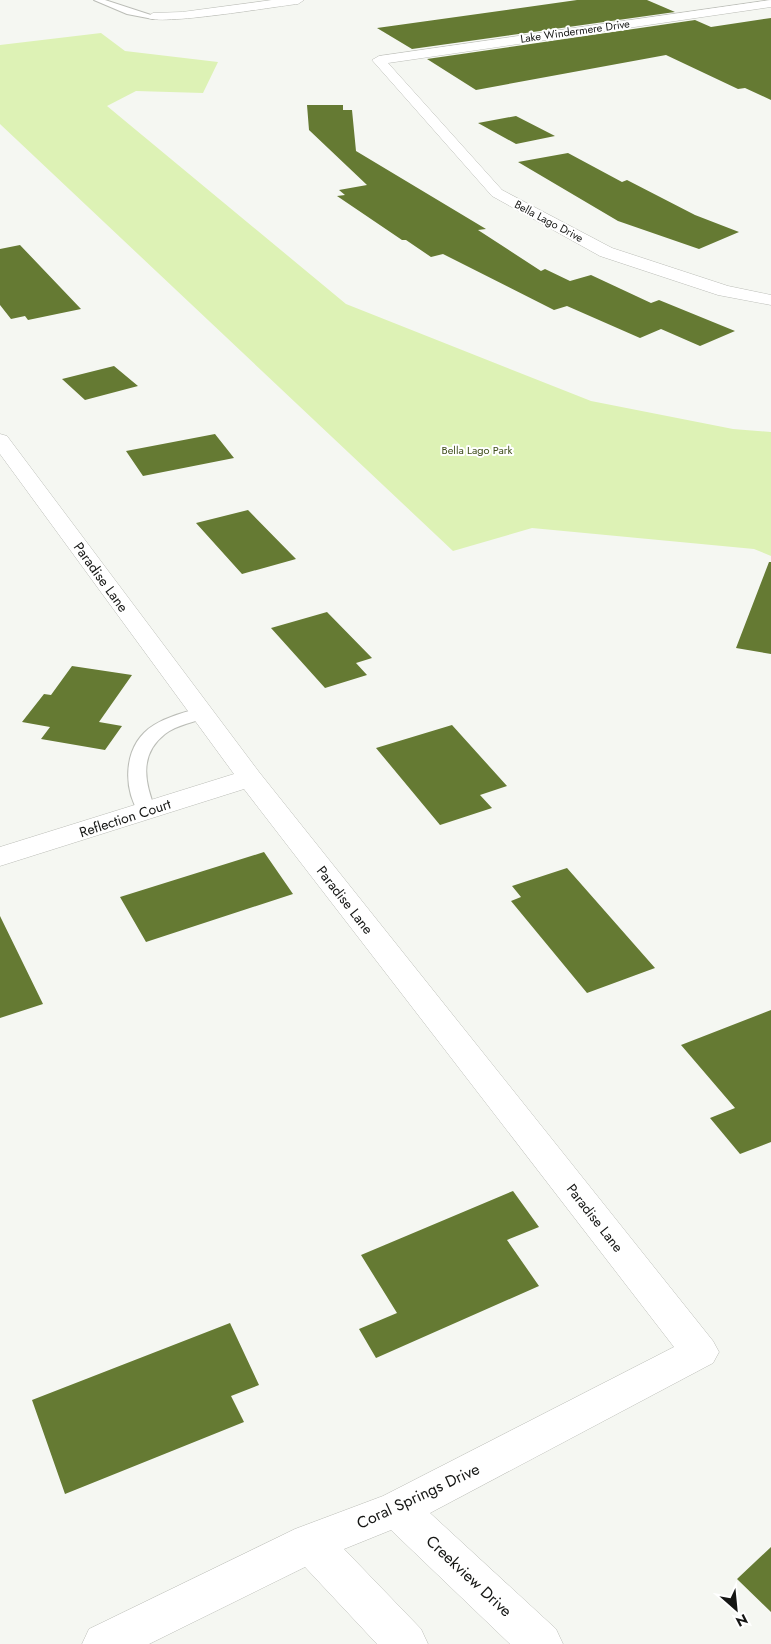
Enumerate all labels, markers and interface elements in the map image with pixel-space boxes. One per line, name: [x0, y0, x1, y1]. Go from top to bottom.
street label: Lake Windermere Drive: [519, 15, 631, 47]
street label: Bella Lago Drive: [512, 196, 586, 246]
park label: Bella Lago Park: [442, 442, 513, 458]
street label: Paradise Lane: [69, 538, 133, 616]
street label: Reflection Court: [77, 794, 174, 842]
street label: Paradise Lane: [312, 862, 378, 938]
street label: Paradise Lane: [562, 1180, 628, 1256]
street label: Coral Springs Drive: [353, 1457, 483, 1535]
street label: Creekview Drive: [421, 1530, 517, 1622]
north arrow: [711, 1584, 761, 1634]
text: N: [732, 1609, 751, 1632]

